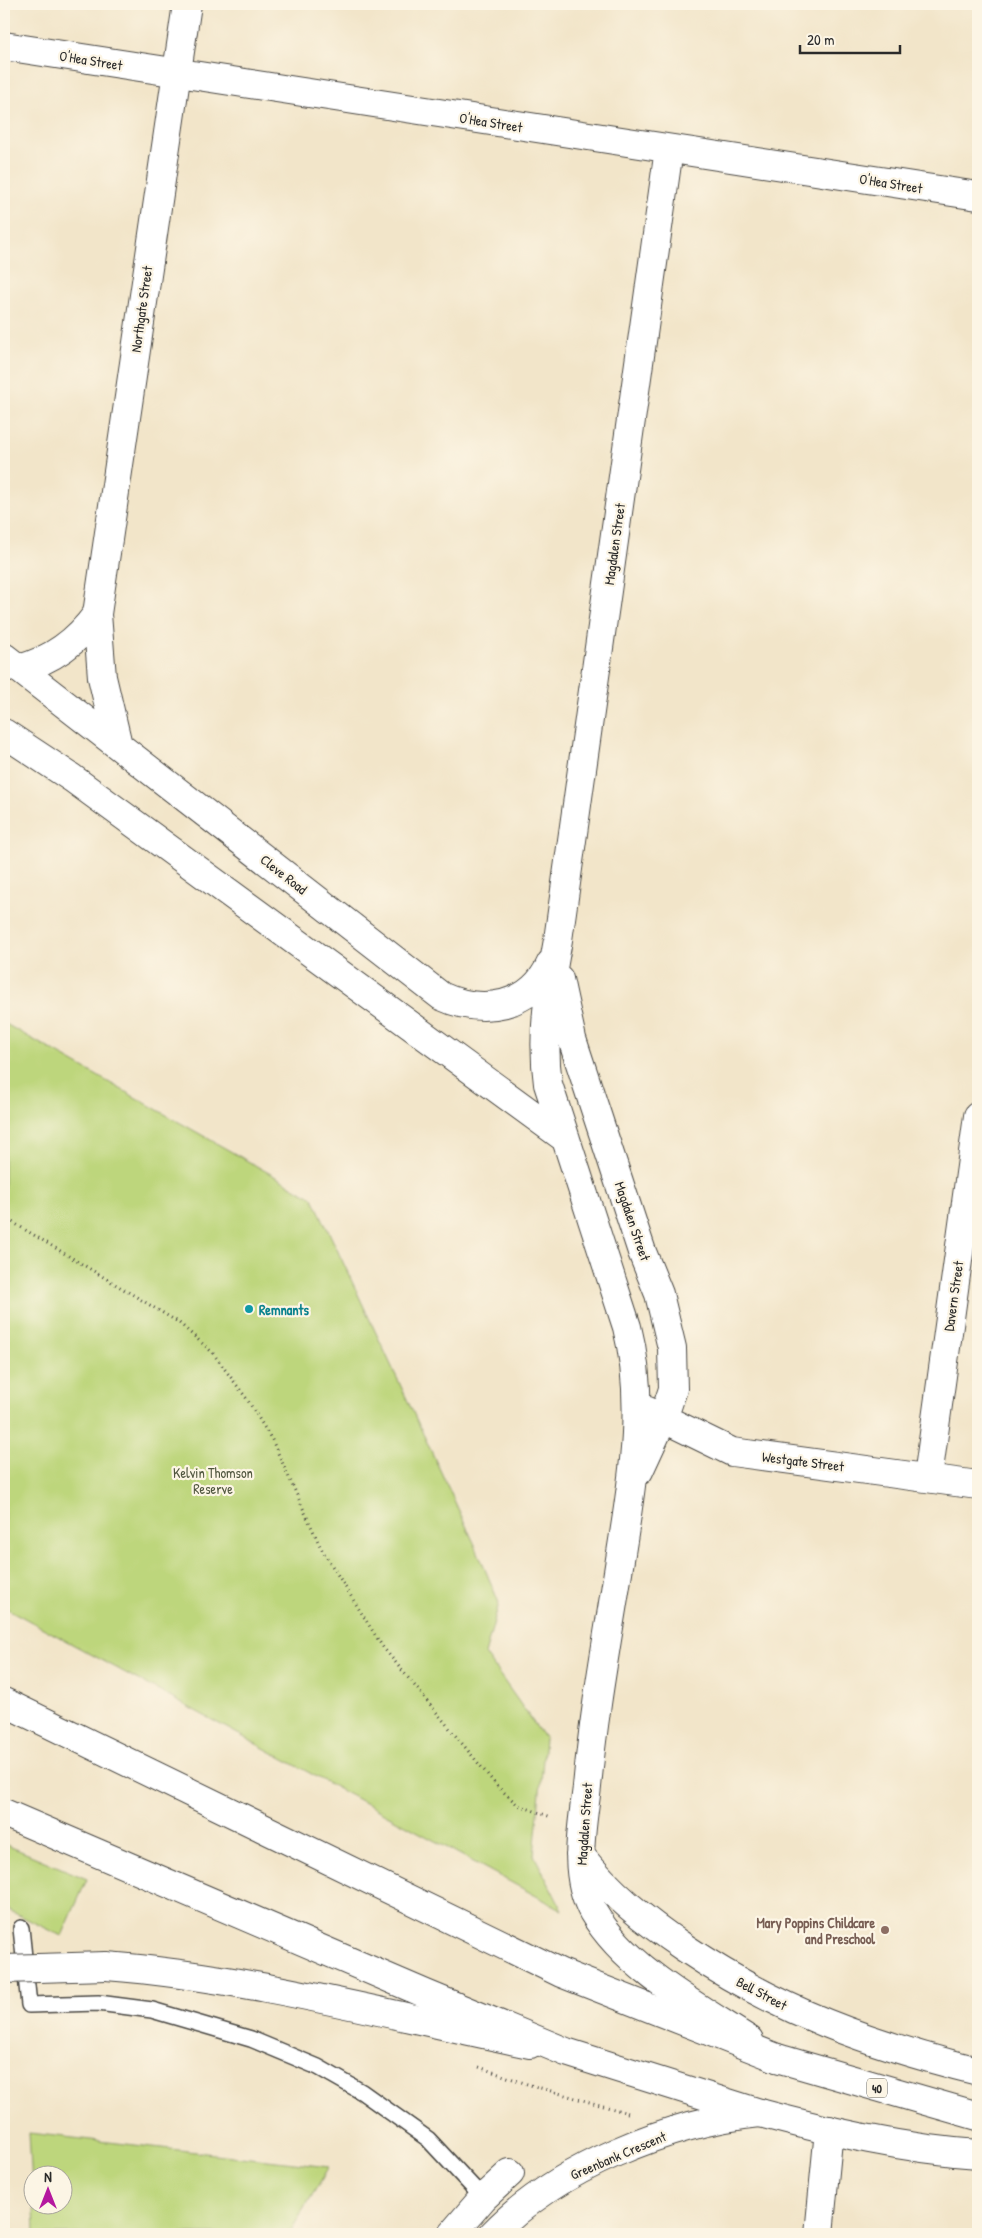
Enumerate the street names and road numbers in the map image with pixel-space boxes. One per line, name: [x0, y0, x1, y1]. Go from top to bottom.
street label: O'Hea Street: [58, 46, 124, 74]
street label: O'Hea Street: [458, 108, 524, 136]
street label: O'Hea Street: [858, 169, 924, 197]
street label: Northgate Street: [126, 264, 157, 354]
street label: Magdalen Street: [599, 502, 630, 586]
street label: Cleve Road: [257, 850, 312, 899]
street label: Magdalen Street: [610, 1179, 655, 1264]
street label: Davern Street: [939, 1259, 967, 1332]
street label: Westgate Street: [761, 1447, 845, 1476]
street label: Magdalen Street: [572, 1782, 597, 1866]
street label: Bell Street: [733, 1972, 791, 2014]
road number: 40: [867, 2078, 887, 2098]
street label: Greenbank Crescent: [567, 2126, 669, 2184]

